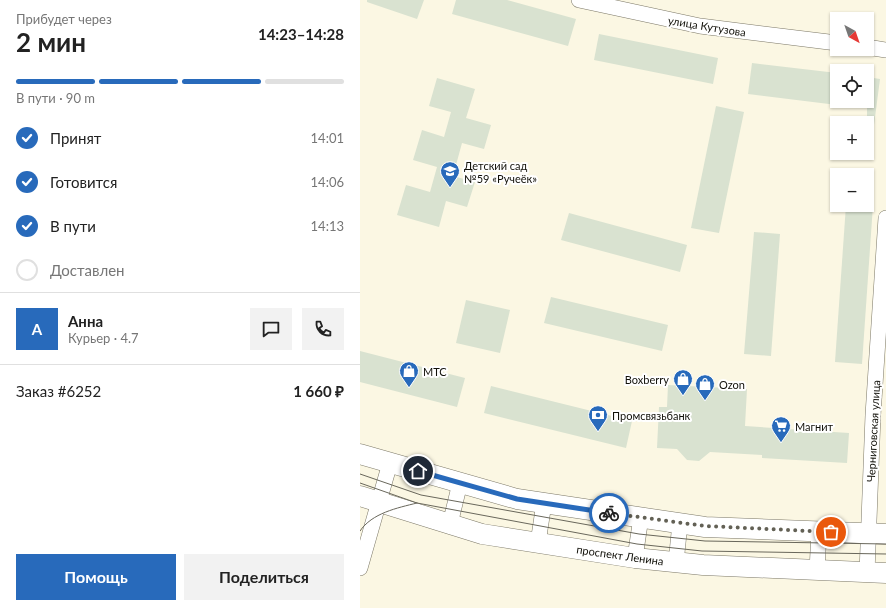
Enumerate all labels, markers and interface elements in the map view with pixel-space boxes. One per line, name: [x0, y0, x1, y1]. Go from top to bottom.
text: Прибудет через: [16, 11, 112, 27]
north arrow: [830, 12, 874, 56]
map controls: [830, 12, 874, 212]
street label: улица Кутузова: [667, 13, 747, 39]
text: 14:23–14:28: [258, 25, 344, 43]
text: 2 мин: [16, 26, 86, 58]
button: locate: [830, 64, 874, 108]
text: В пути · 90 m: [16, 90, 95, 106]
button: +: [830, 116, 874, 160]
icon: check: [16, 127, 38, 149]
text: Принят: [50, 129, 101, 147]
text: 14:01: [311, 130, 344, 146]
place label: Детский сад №59 «Ручеёк»: [464, 159, 537, 185]
school or university icon: Детский сад №59 «Ручеёк»: [439, 160, 461, 188]
button: −: [830, 168, 874, 212]
icon: check: [16, 171, 38, 193]
text: Готовится: [50, 173, 117, 191]
text: 14:06: [311, 174, 344, 190]
icon: check: [16, 215, 38, 237]
text: В пути: [50, 217, 96, 235]
text: 14:13: [311, 218, 344, 234]
text: Доставлен: [50, 261, 125, 279]
button: chat: [250, 308, 292, 350]
button: phone: [302, 308, 344, 350]
text: Анна: [68, 312, 103, 330]
text: А: [32, 320, 42, 338]
text: Курьер · 4.7: [68, 330, 139, 346]
shop icon: МТС: [398, 360, 420, 388]
place label: МТС: [423, 365, 447, 378]
shop icon: Boxberry: [672, 368, 694, 396]
place label: Boxberry: [625, 373, 669, 386]
shop icon: Ozon: [694, 373, 716, 401]
place label: Ozon: [719, 378, 745, 391]
street label: Черниговская улица: [864, 380, 882, 482]
text: Заказ #6252: [16, 382, 101, 400]
text: 1 660 ₽: [293, 382, 344, 400]
bank icon: Промсвязьбанк: [587, 404, 609, 432]
place label: Промсвязьбанк: [612, 409, 691, 422]
supermarket icon: Магнит: [770, 415, 792, 443]
place label: Магнит: [795, 420, 834, 433]
pin: [401, 454, 435, 488]
icon: home: [407, 460, 429, 482]
courier: [589, 493, 629, 533]
icon: bike: [598, 502, 620, 524]
pin: [814, 515, 848, 549]
icon: bag: [820, 521, 842, 543]
street label: проспект Ленина: [576, 542, 664, 568]
button: Помощь: [16, 554, 176, 600]
button: Поделиться: [184, 554, 344, 600]

